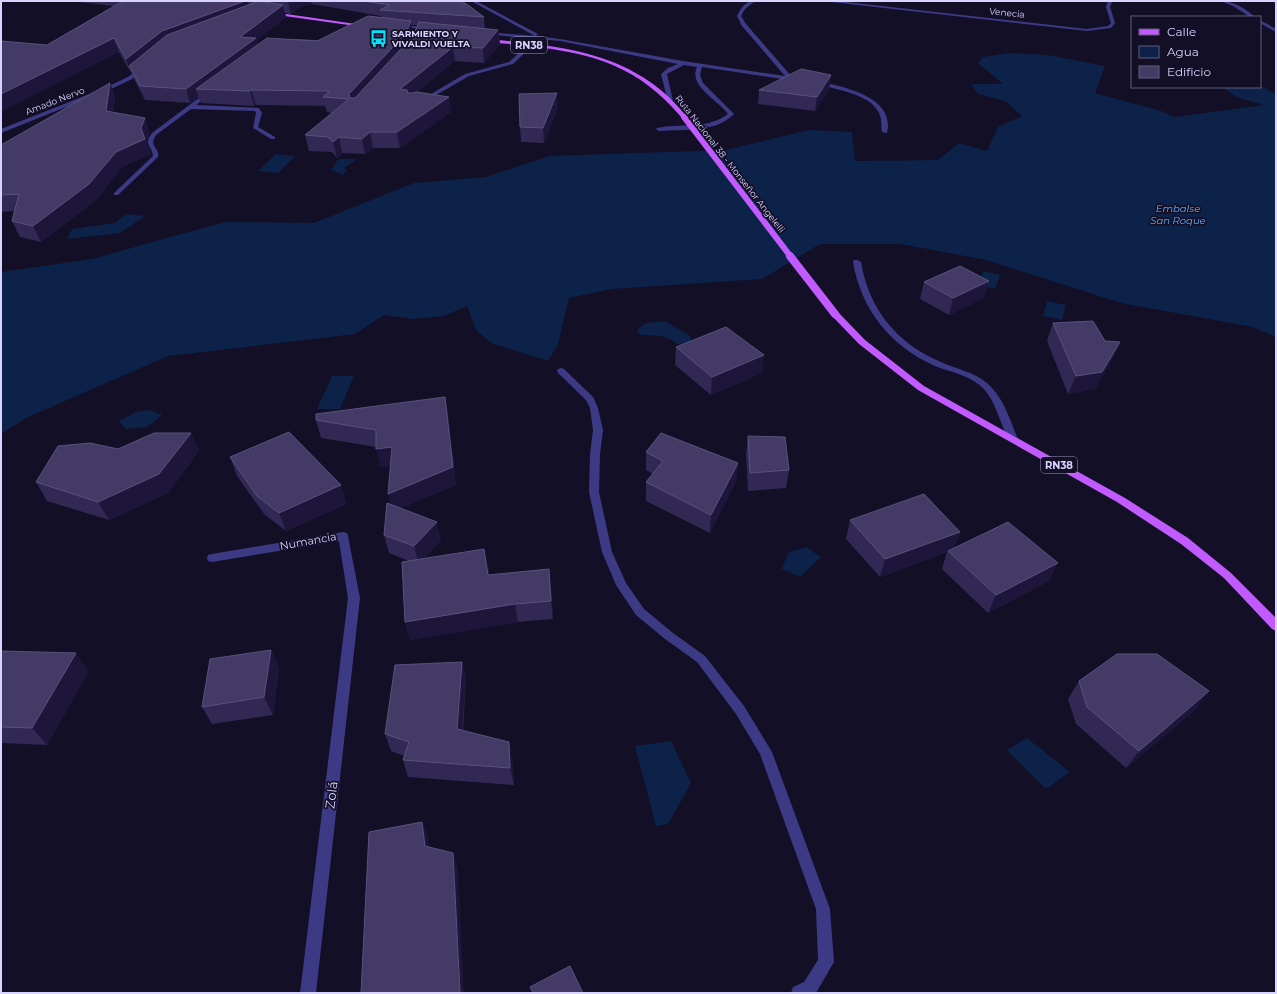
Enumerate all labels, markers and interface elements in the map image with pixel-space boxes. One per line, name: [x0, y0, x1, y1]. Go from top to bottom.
street label: Venecia: [989, 5, 1025, 20]
legend: [1131, 16, 1261, 88]
text: Calle: [1167, 24, 1196, 39]
place label: SARMIENTO Y VIVALDI VUELTA: [391, 28, 470, 49]
bus stop icon: SARMIENTO Y VIVALDI VUELTA: [369, 29, 389, 49]
road number: RN38: [511, 37, 547, 53]
text: Agua: [1167, 44, 1199, 59]
text: Edificio: [1167, 64, 1211, 79]
street label: Amado Nervo: [24, 84, 86, 117]
street label: Ruta Nacional 38 - Monseñor Angelelli: [673, 93, 788, 235]
water label: Embalse San Roque: [1150, 202, 1206, 227]
road number: RN38: [1041, 457, 1077, 473]
street label: Numancia: [278, 529, 338, 553]
street label: Zolá: [321, 780, 341, 810]

